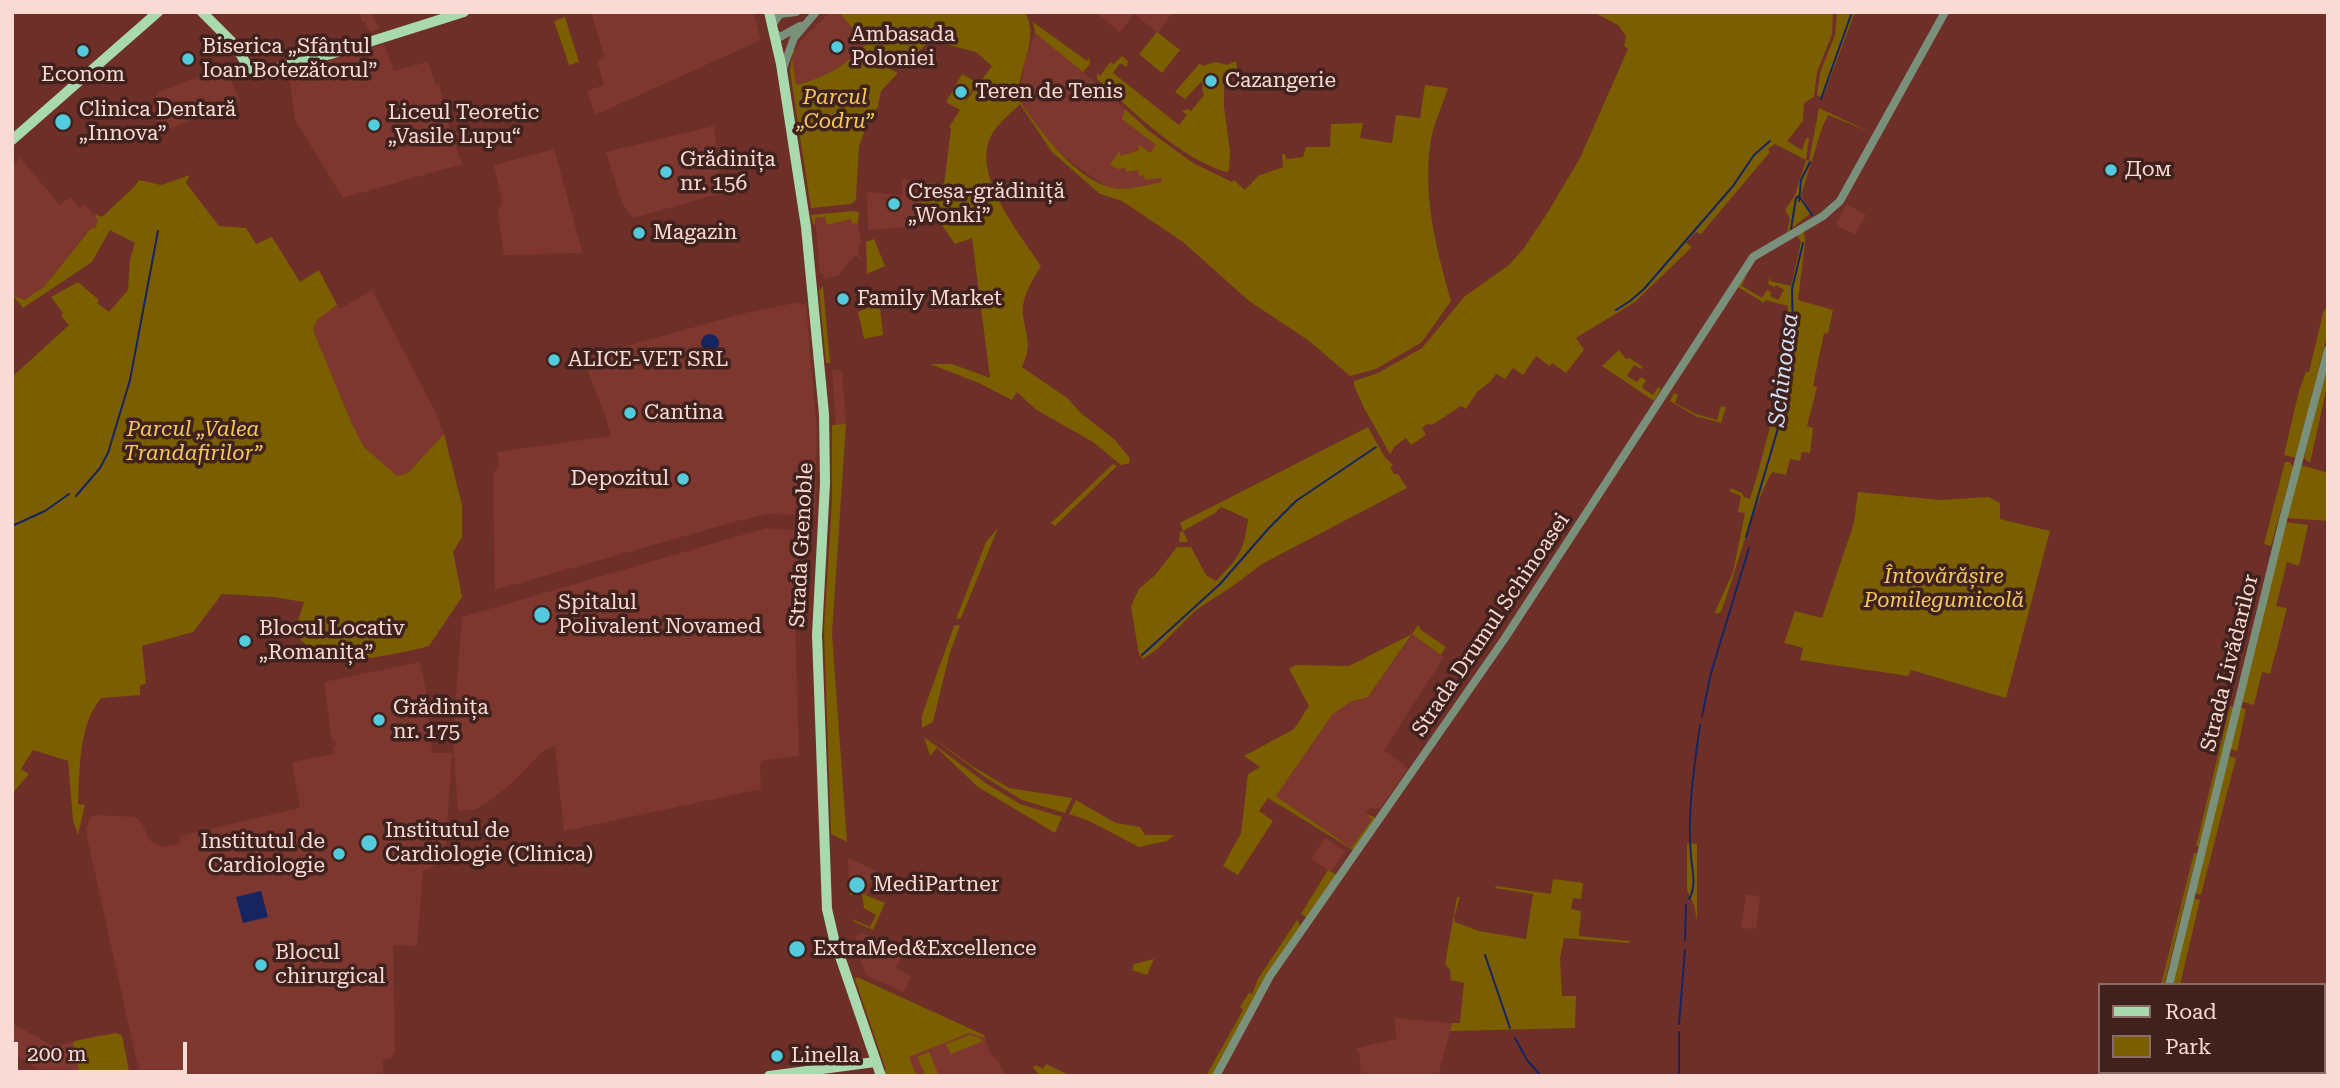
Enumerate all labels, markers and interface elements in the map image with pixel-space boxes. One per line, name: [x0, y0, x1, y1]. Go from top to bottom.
place label: Ambasada Poloniei: [851, 22, 955, 72]
place label: Biserica „Sfântul Ioan Botezătorul”: [202, 34, 377, 84]
marker: Ambasada Poloniei: [829, 39, 845, 55]
marker: Econom: [75, 43, 91, 59]
marker: Biserica „Sfântul Ioan Botezătorul”: [180, 51, 196, 67]
place label: Econom: [41, 62, 125, 88]
place label: Cazangerie: [1225, 68, 1336, 94]
marker: Cazangerie: [1203, 73, 1219, 89]
place label: Teren de Tenis: [975, 79, 1123, 105]
marker: Teren de Tenis: [953, 84, 969, 100]
park label: Parcul „Codru”: [796, 85, 874, 135]
place label: Clinica Dentară „Innova”: [79, 97, 236, 147]
place label: Liceul Teoretic „Vasile Lupu“: [388, 100, 539, 150]
marker: Clinica Dentară „Innova”: [53, 112, 73, 132]
marker: Liceul Teoretic „Vasile Lupu“: [366, 117, 382, 133]
place label: Grădinița nr. 156: [680, 147, 776, 197]
place label: Дом: [2125, 157, 2172, 183]
marker: Дом: [2103, 162, 2119, 178]
marker: Grădinița nr. 156: [658, 164, 674, 180]
place label: Creșa-grădiniță „Wonki”: [908, 179, 1065, 229]
marker: Creșa-grădiniță „Wonki”: [886, 196, 902, 212]
place label: Magazin: [653, 220, 737, 246]
marker: Magazin: [631, 225, 647, 241]
place label: Family Market: [857, 286, 1002, 312]
marker: Family Market: [835, 291, 851, 307]
water label: Schinoasa: [1763, 312, 1805, 428]
place label: ALICE-VET SRL: [568, 347, 728, 373]
marker: ALICE-VET SRL: [546, 352, 562, 368]
place label: Cantina: [644, 400, 723, 426]
marker: Cantina: [622, 405, 638, 421]
park label: Parcul „Valea Trandafirilor”: [124, 417, 262, 467]
street label: Strada Grenoble: [785, 462, 819, 628]
place label: Depozitul: [571, 466, 669, 492]
marker: Depozitul: [675, 471, 691, 487]
street label: Strada Drumul Schinoasei: [1407, 509, 1575, 741]
park label: Întovărășire Pomilegumicolă: [1864, 564, 2024, 614]
street label: Strada Livădarilor: [2196, 572, 2264, 754]
place label: Spitalul Polivalent Novamed: [558, 590, 761, 640]
marker: Spitalul Polivalent Novamed: [532, 605, 552, 625]
place label: Blocul Locativ „Romanița”: [259, 616, 405, 666]
marker: Blocul Locativ „Romanița”: [237, 633, 253, 649]
place label: Grădinița nr. 175: [393, 695, 489, 745]
marker: Grădinița nr. 175: [371, 712, 387, 728]
place label: Institutul de Cardiologie (Clinica): [385, 818, 593, 868]
place label: Institutul de Cardiologie: [200, 829, 325, 879]
marker: Institutul de Cardiologie (Clinica): [359, 833, 379, 853]
marker: Institutul de Cardiologie: [331, 846, 347, 862]
place label: MediPartner: [873, 872, 999, 898]
marker: MediPartner: [847, 875, 867, 895]
place label: ExtraMed&Excellence: [813, 936, 1037, 962]
marker: ExtraMed&Excellence: [787, 939, 807, 959]
place label: Blocul chirurgical: [275, 940, 385, 990]
marker: Blocul chirurgical: [253, 957, 269, 973]
legend: [2098, 983, 2326, 1074]
text: Road: [2165, 1000, 2217, 1024]
scale bar: [18, 1028, 191, 1072]
text: Park: [2165, 1035, 2211, 1059]
text: 200 m: [27, 1042, 87, 1066]
place label: Linella: [791, 1043, 860, 1069]
marker: Linella: [769, 1048, 785, 1064]

